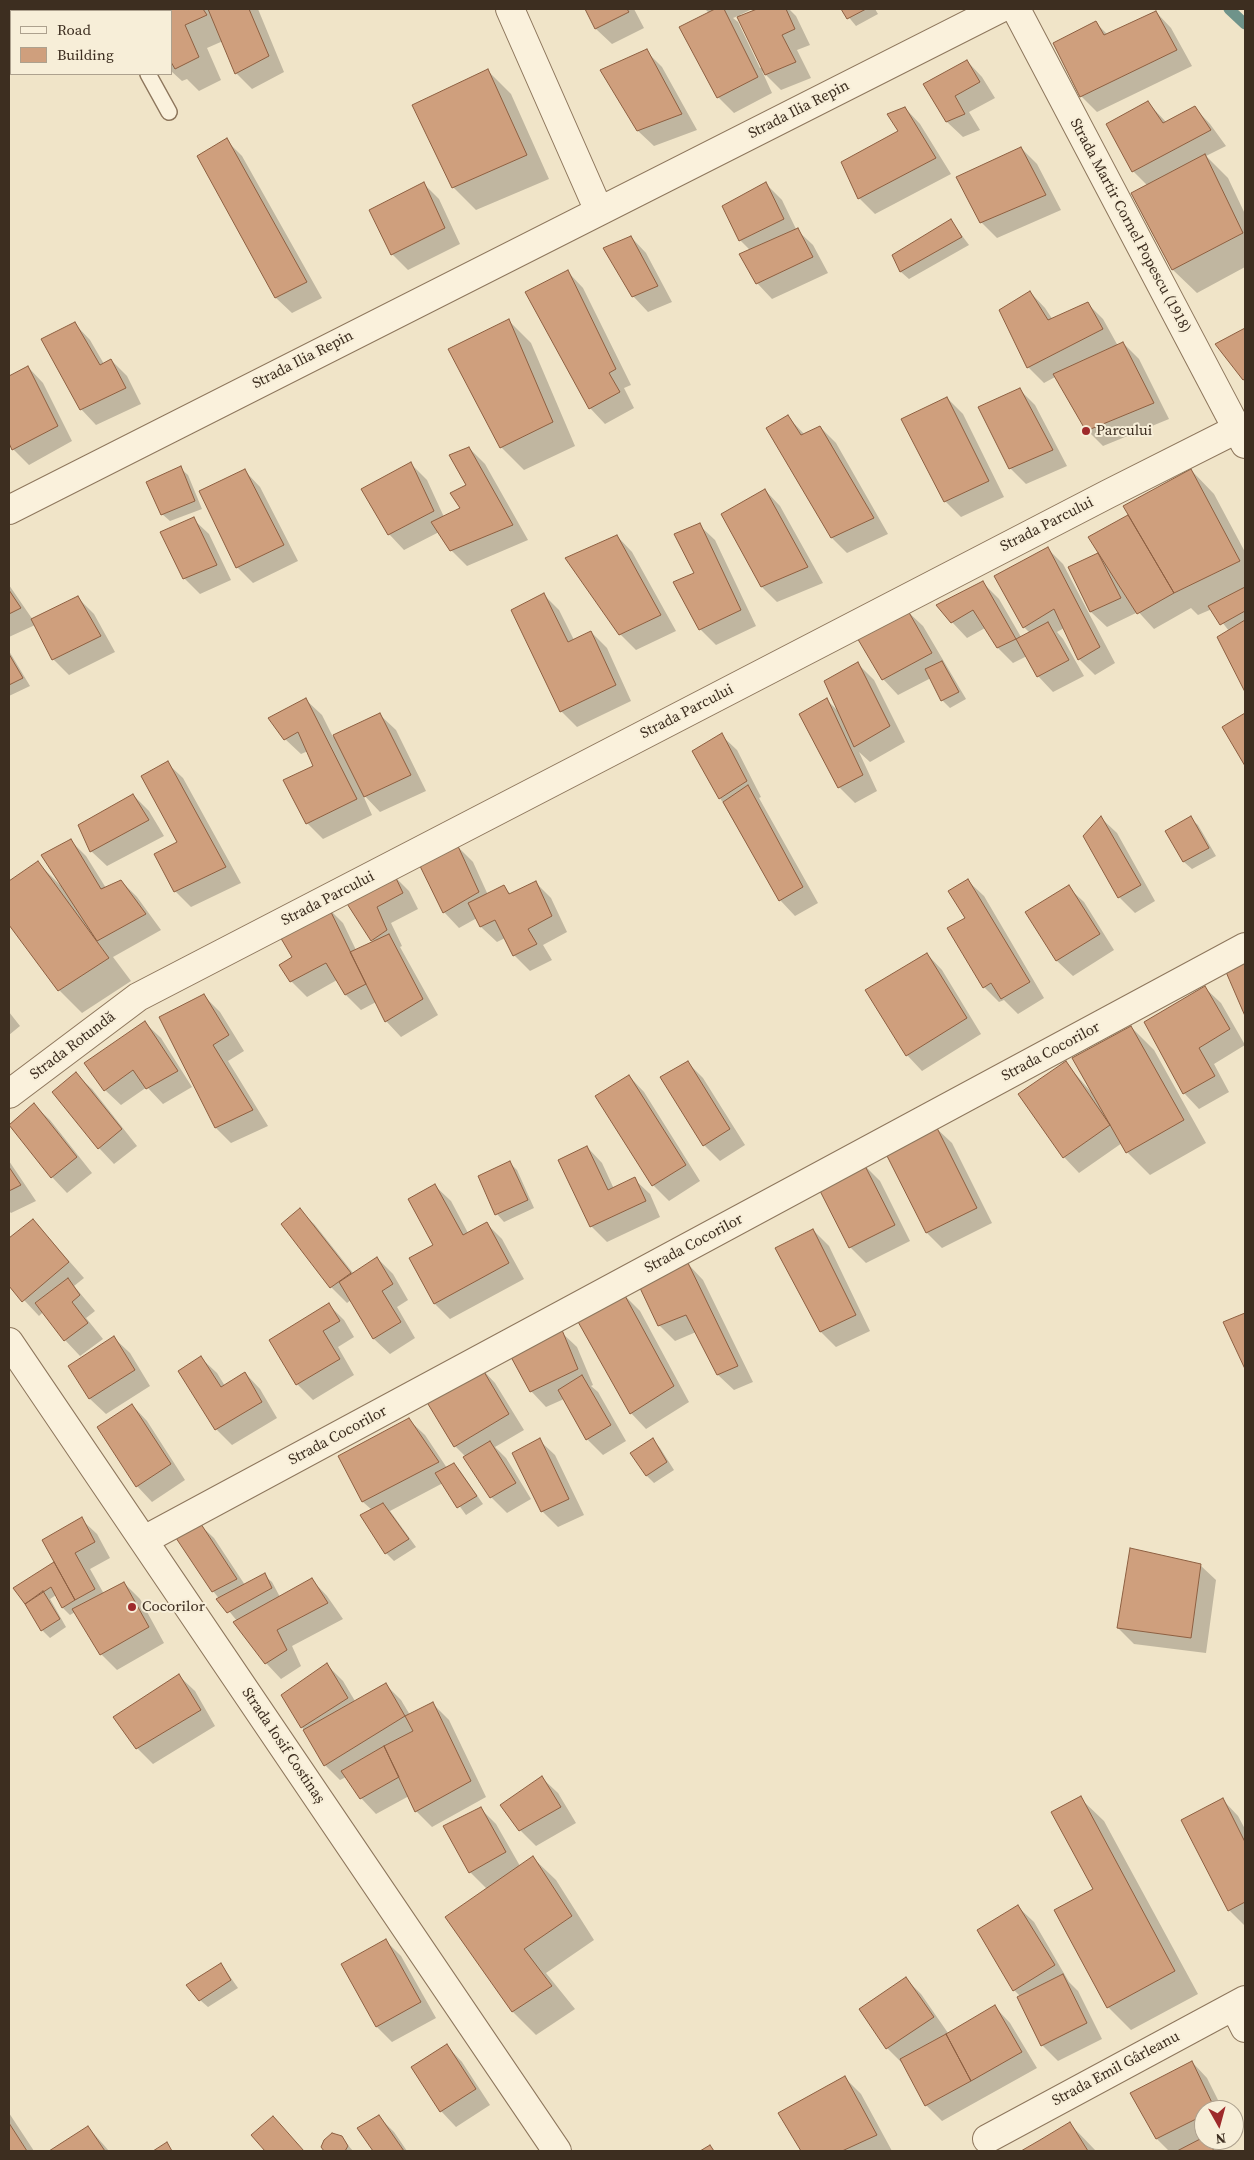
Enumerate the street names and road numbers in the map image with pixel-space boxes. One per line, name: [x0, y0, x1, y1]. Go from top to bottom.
street label: Strada Ilia Repin: [746, 77, 852, 143]
street label: Strada Martir Cornel Popescu (1918): [1066, 116, 1194, 336]
street label: Strada Ilia Repin: [250, 327, 356, 393]
street label: Strada Parcului: [998, 494, 1096, 556]
street label: Strada Parcului: [638, 681, 736, 743]
street label: Strada Parcului: [279, 868, 377, 930]
street label: Strada Rotundă: [27, 1008, 119, 1084]
street label: Strada Cocorilor: [999, 1019, 1103, 1085]
street label: Strada Cocorilor: [642, 1211, 746, 1277]
street label: Strada Cocorilor: [286, 1403, 390, 1469]
street label: Strada Iosif Costinaș: [238, 1685, 328, 1807]
street label: Strada Emil Gârleanu: [1049, 2028, 1183, 2110]

